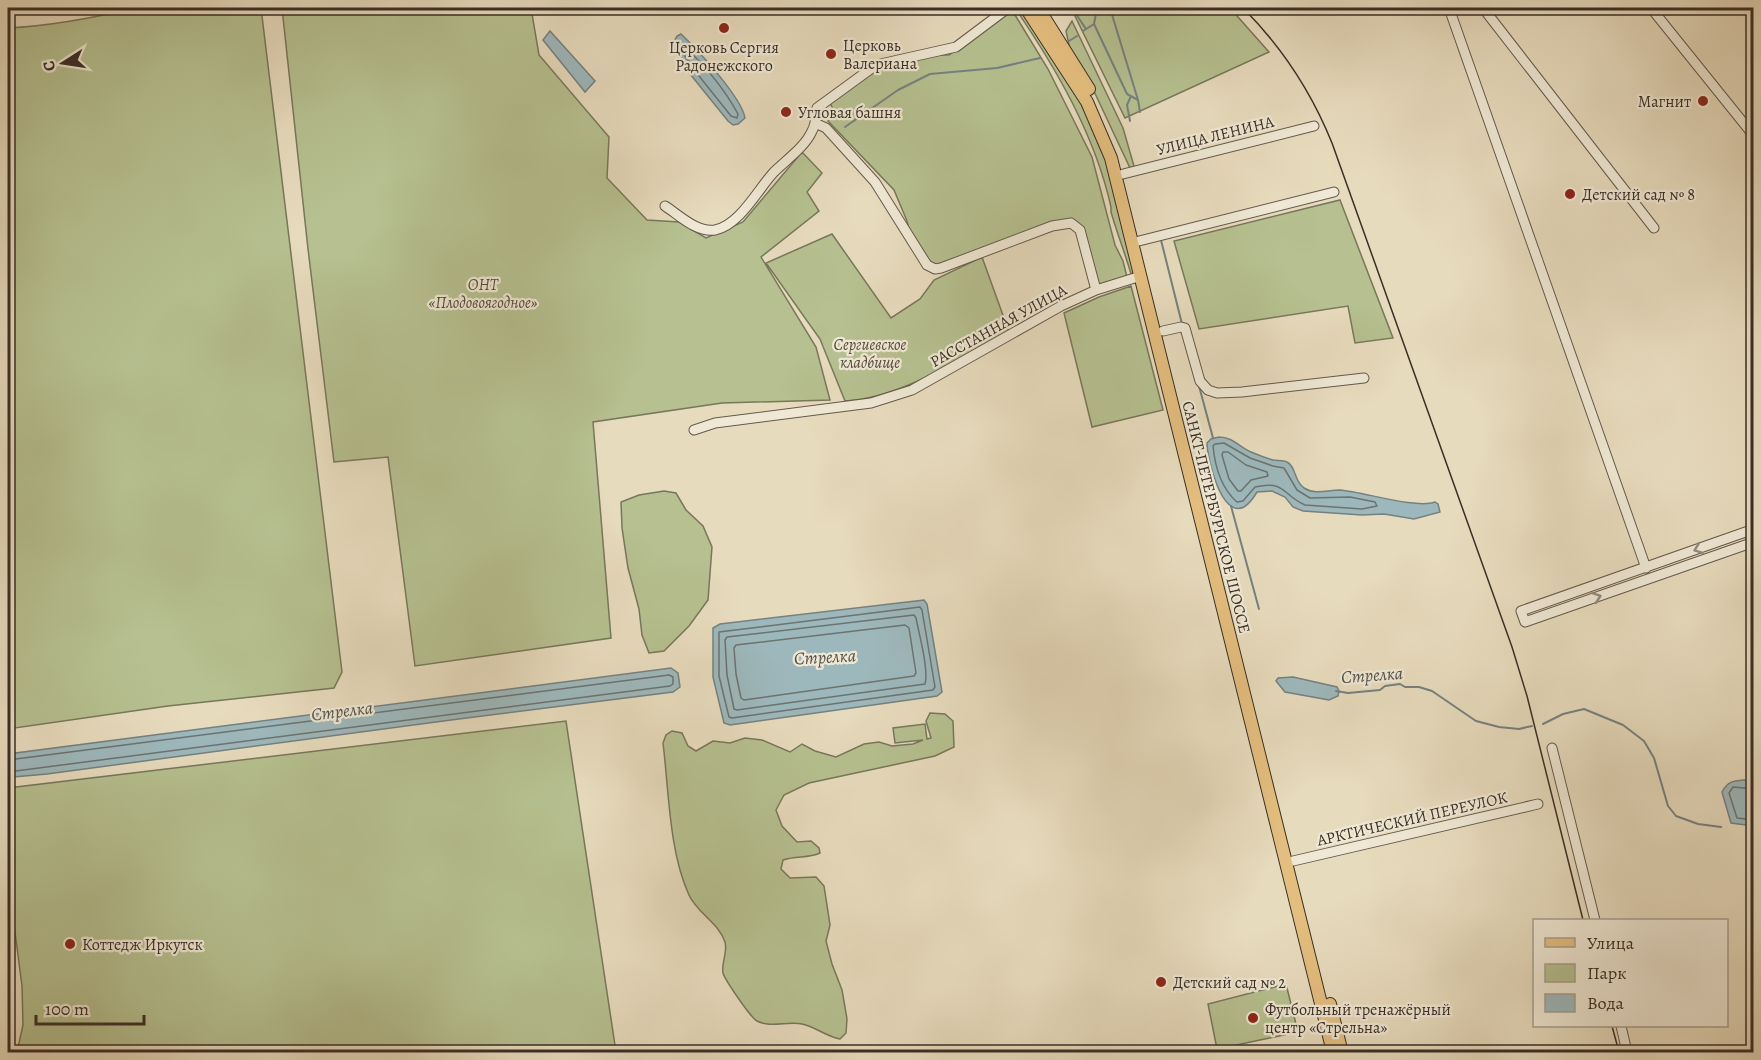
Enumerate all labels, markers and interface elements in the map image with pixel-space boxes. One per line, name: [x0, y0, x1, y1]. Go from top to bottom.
marker: Церковь Сергия Радонежского: [717, 21, 731, 35]
north arrow: [33, 33, 93, 93]
place label: Церковь Валериана: [843, 35, 918, 75]
place label: Церковь Сергия Радонежского: [669, 37, 779, 77]
marker: Церковь Валериана: [824, 47, 838, 61]
text: С: [37, 59, 61, 73]
place label: Магнит: [1638, 91, 1691, 113]
marker: Магнит: [1696, 94, 1710, 108]
place label: Угловая башня: [798, 102, 901, 124]
marker: Угловая башня: [779, 105, 793, 119]
street label: УЛИЦА ЛЕНИНА: [1154, 111, 1277, 161]
place label: Детский сад № 8: [1582, 184, 1695, 206]
marker: Детский сад № 8: [1563, 187, 1577, 201]
park label: ОНТ «Плодовоягодное»: [429, 274, 538, 314]
street label: РАССТАННАЯ УЛИЦА: [926, 279, 1071, 373]
park label: Сергиевское кладбище: [834, 334, 907, 374]
street label: САНКТ-ПЕТЕРБУРГСКОЕ ШОССЕ: [1176, 399, 1256, 636]
one-way arrow: [1694, 542, 1704, 555]
one-way arrow: [1591, 591, 1602, 604]
water label: Стрелка: [793, 643, 857, 671]
water label: Стрелка: [1340, 661, 1404, 689]
water label: Стрелка: [310, 695, 374, 727]
street label: АРКТИЧЕСКИЙ ПЕРЕУЛОК: [1314, 786, 1510, 852]
legend: [1533, 919, 1728, 1027]
text: Улица: [1587, 931, 1635, 955]
place label: Коттедж Иркутск: [82, 934, 203, 956]
marker: Коттедж Иркутск: [63, 937, 77, 951]
text: Парк: [1587, 961, 1627, 985]
place label: Детский сад № 2: [1173, 972, 1286, 994]
marker: Детский сад № 2: [1154, 975, 1168, 989]
scale bar: [36, 988, 144, 1026]
text: Вода: [1587, 991, 1625, 1015]
text: 100 m: [45, 997, 89, 1021]
place label: Футбольный тренажёрный центр «Стрельна»: [1265, 999, 1451, 1039]
marker: Футбольный тренажёрный центр «Стрельна»: [1246, 1011, 1260, 1025]

